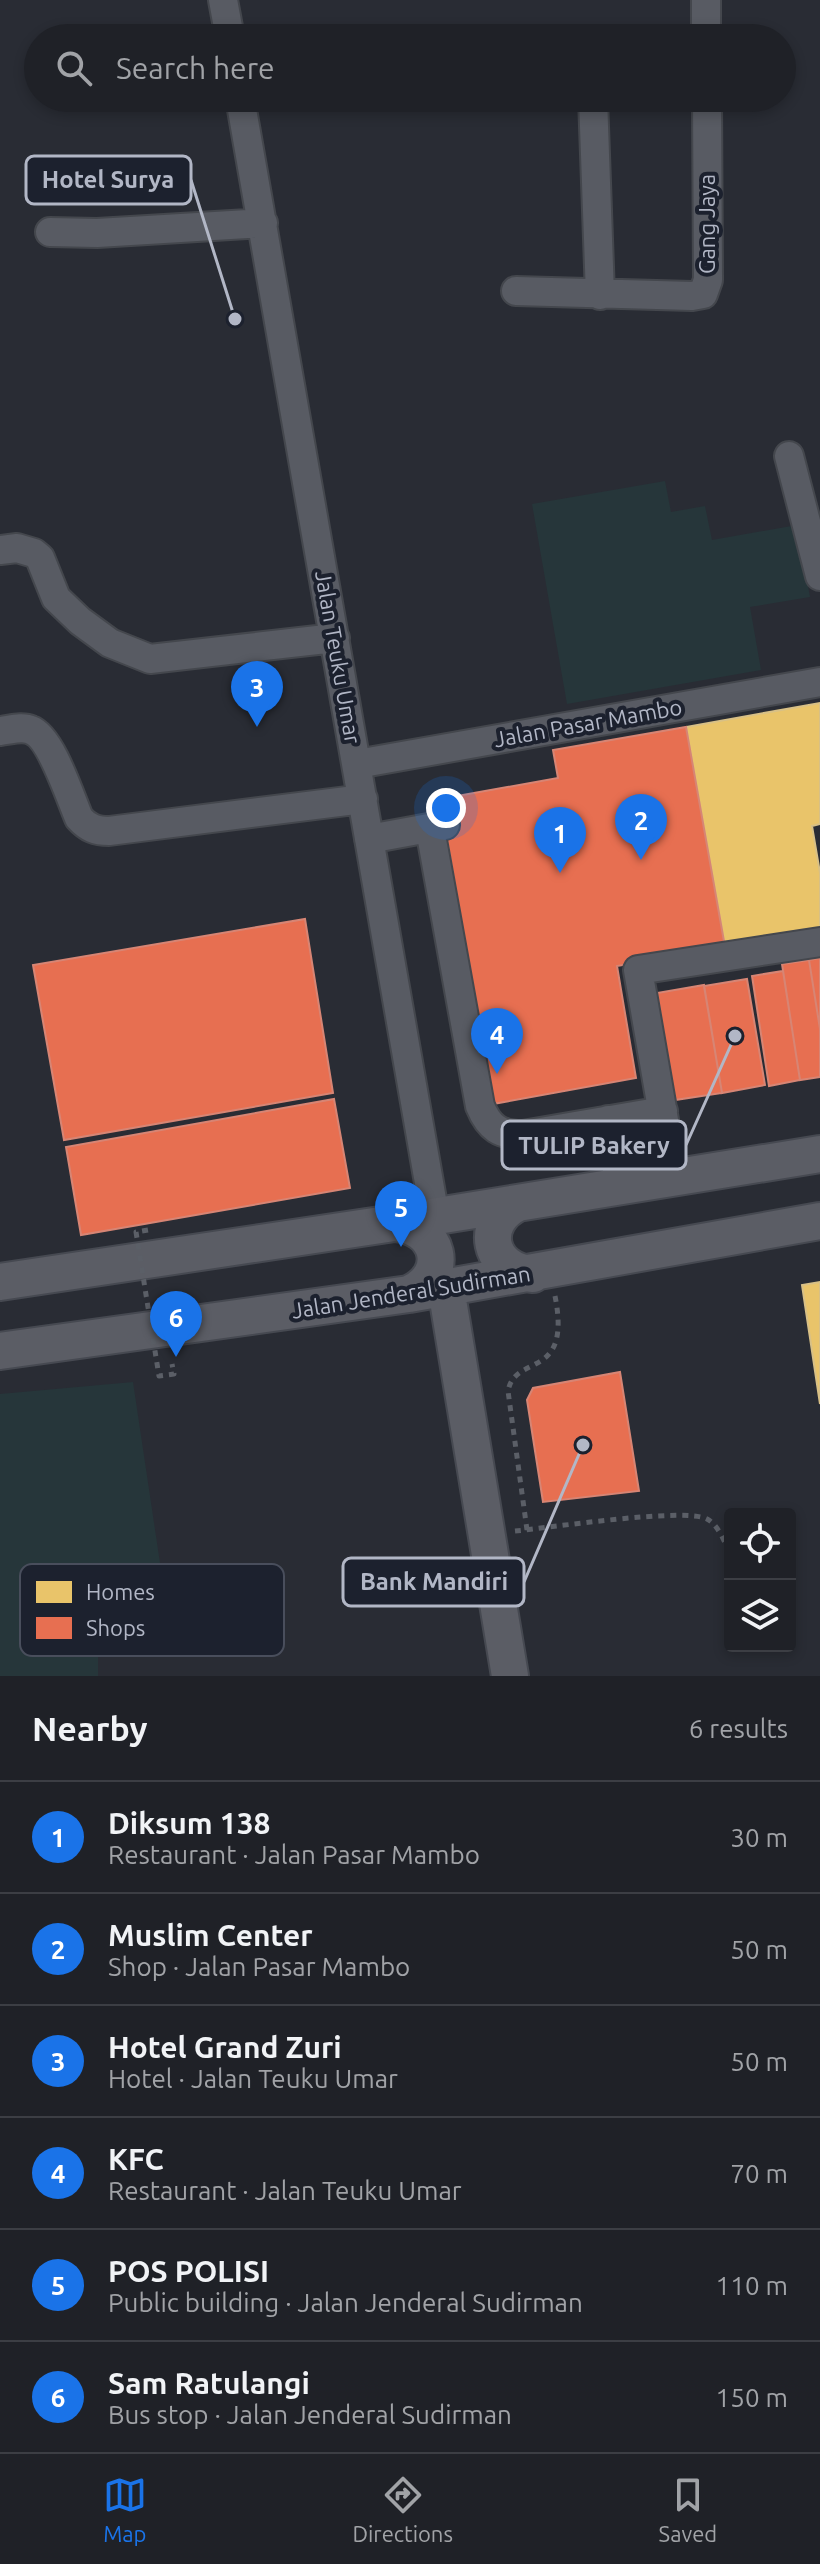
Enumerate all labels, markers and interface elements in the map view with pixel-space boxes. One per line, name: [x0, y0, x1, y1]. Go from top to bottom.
search box: [24, 24, 796, 112]
icon: search: [52, 46, 96, 90]
text: Search here: [116, 51, 275, 85]
callout: Hotel Surya: [26, 156, 191, 204]
text: Hotel Surya: [42, 166, 174, 193]
street label: Gang Jaya: [694, 174, 719, 274]
street label: Jalan Teuku Umar: [311, 569, 366, 746]
pin: 3: [231, 661, 283, 727]
street label: Jalan Pasar Mambo: [492, 694, 684, 751]
your location: [426, 788, 466, 828]
pin: 2: [615, 794, 667, 860]
pin: 1: [534, 807, 586, 873]
pin: 4: [471, 1008, 523, 1074]
callout: TULIP Bakery: [502, 1121, 686, 1169]
text: TULIP Bakery: [518, 1132, 670, 1159]
pin: 5: [375, 1181, 427, 1247]
street label: Jalan Jenderal Sudirman: [290, 1260, 532, 1323]
pin: 6: [150, 1291, 202, 1357]
map controls: [724, 1508, 796, 1652]
button: locate: [724, 1508, 796, 1580]
callout: Bank Mandiri: [343, 1558, 524, 1606]
legend: [20, 1564, 284, 1656]
text: Bank Mandiri: [360, 1568, 508, 1595]
text: Homes: [86, 1579, 155, 1604]
button: layers: [724, 1580, 796, 1652]
text: Shops: [86, 1615, 145, 1640]
text: Nearby: [32, 1709, 147, 1747]
text: 6 results: [689, 1714, 788, 1743]
text: Diksum 138: [108, 1806, 270, 1840]
text: 1: [51, 1823, 65, 1852]
text: 30 m: [730, 1823, 788, 1852]
text: Restaurant · Jalan Pasar Mambo: [108, 1840, 480, 1869]
text: Muslim Center: [108, 1918, 313, 1952]
text: 2: [51, 1935, 65, 1964]
text: 50 m: [730, 1935, 788, 1964]
text: Shop · Jalan Pasar Mambo: [108, 1952, 410, 1981]
text: Hotel Grand Zuri: [108, 2030, 342, 2064]
text: 3: [51, 2047, 65, 2076]
text: 50 m: [730, 2047, 788, 2076]
text: Hotel · Jalan Teuku Umar: [108, 2064, 398, 2093]
text: KFC: [108, 2142, 164, 2176]
text: 4: [51, 2159, 65, 2188]
text: 70 m: [730, 2159, 788, 2188]
text: Restaurant · Jalan Teuku Umar: [108, 2176, 462, 2205]
text: POS POLISI: [108, 2254, 269, 2288]
text: 5: [51, 2271, 65, 2300]
text: 110 m: [716, 2271, 788, 2300]
text: Public building · Jalan Jenderal Sudirman: [108, 2288, 583, 2317]
text: Sam Ratulangi: [108, 2366, 310, 2400]
text: 6: [51, 2383, 65, 2412]
text: 150 m: [716, 2383, 788, 2412]
text: Bus stop · Jalan Jenderal Sudirman: [108, 2400, 512, 2429]
tab: Map: [103, 2473, 147, 2546]
tab: Directions: [352, 2473, 453, 2546]
tab: Saved: [659, 2473, 717, 2546]

